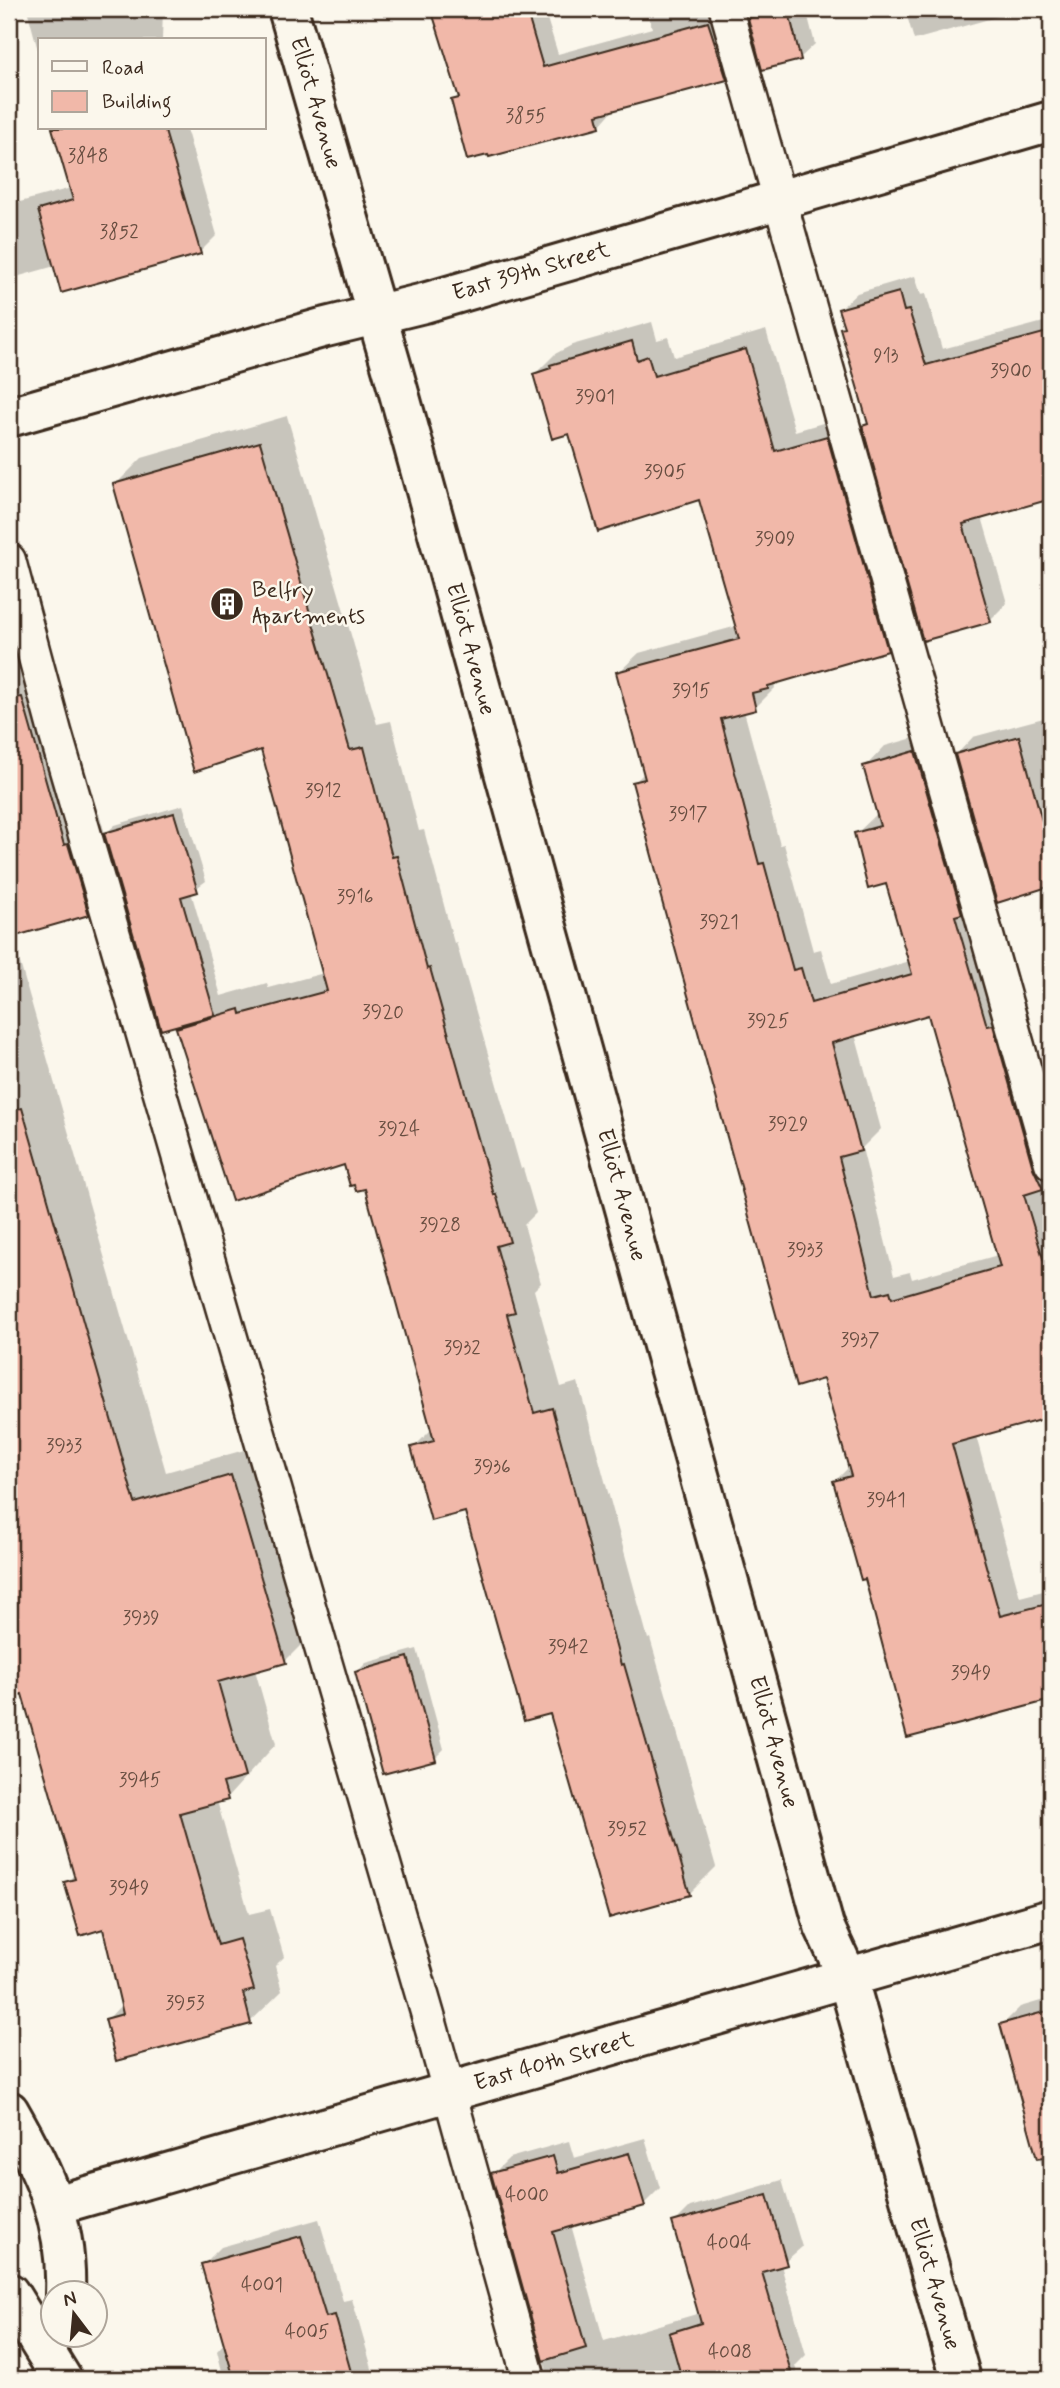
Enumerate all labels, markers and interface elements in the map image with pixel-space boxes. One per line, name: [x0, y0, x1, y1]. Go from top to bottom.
street label: Elliot Avenue: [282, 34, 348, 172]
legend: [38, 38, 266, 130]
text: Road: [102, 54, 144, 82]
text: Building: [102, 88, 172, 118]
house number: 3855: [506, 104, 546, 129]
house number: 3848: [68, 144, 108, 169]
house number: 3852: [100, 220, 138, 245]
street label: East 39th Street: [449, 235, 614, 309]
house number: 913: [873, 344, 899, 369]
house number: 3900: [990, 359, 1032, 384]
house number: 3901: [575, 385, 615, 410]
house number: 3905: [644, 460, 686, 485]
house number: 3909: [755, 527, 795, 552]
place label: Belfry Apartments: [252, 576, 365, 633]
street label: Elliot Avenue: [438, 579, 502, 719]
building icon: Belfry Apartments: [208, 585, 246, 623]
house number: 3915: [672, 679, 710, 704]
house number: 3912: [305, 779, 341, 804]
house number: 3917: [669, 802, 707, 827]
house number: 3916: [336, 885, 374, 910]
house number: 3921: [699, 910, 739, 935]
house number: 3920: [362, 1000, 404, 1025]
house number: 3925: [747, 1009, 789, 1034]
house number: 3929: [768, 1112, 808, 1137]
house number: 3924: [378, 1117, 420, 1142]
street label: Elliot Avenue: [589, 1125, 653, 1265]
house number: 3928: [419, 1213, 461, 1238]
house number: 3933: [787, 1238, 824, 1263]
house number: 3937: [840, 1328, 880, 1353]
house number: 3932: [444, 1336, 480, 1361]
house number: 3933: [46, 1434, 83, 1459]
house number: 3936: [473, 1455, 511, 1480]
house number: 3941: [866, 1488, 906, 1513]
house number: 3939: [123, 1606, 160, 1631]
house number: 3942: [548, 1635, 588, 1660]
house number: 3949: [951, 1661, 991, 1686]
street label: Elliot Avenue: [741, 1672, 805, 1812]
house number: 3945: [119, 1768, 161, 1793]
house number: 3952: [607, 1817, 647, 1842]
house number: 3949: [109, 1876, 149, 1901]
house number: 3953: [165, 1991, 205, 2016]
street label: East 40th Street: [471, 2025, 638, 2099]
house number: 4000: [505, 2183, 549, 2208]
street label: Elliot Avenue: [901, 2215, 967, 2353]
house number: 4004: [707, 2231, 751, 2256]
house number: 4001: [241, 2273, 283, 2298]
north arrow: [38, 2280, 108, 2350]
text: N: [60, 2285, 79, 2313]
house number: 4005: [285, 2320, 329, 2345]
house number: 4008: [708, 2340, 752, 2365]

